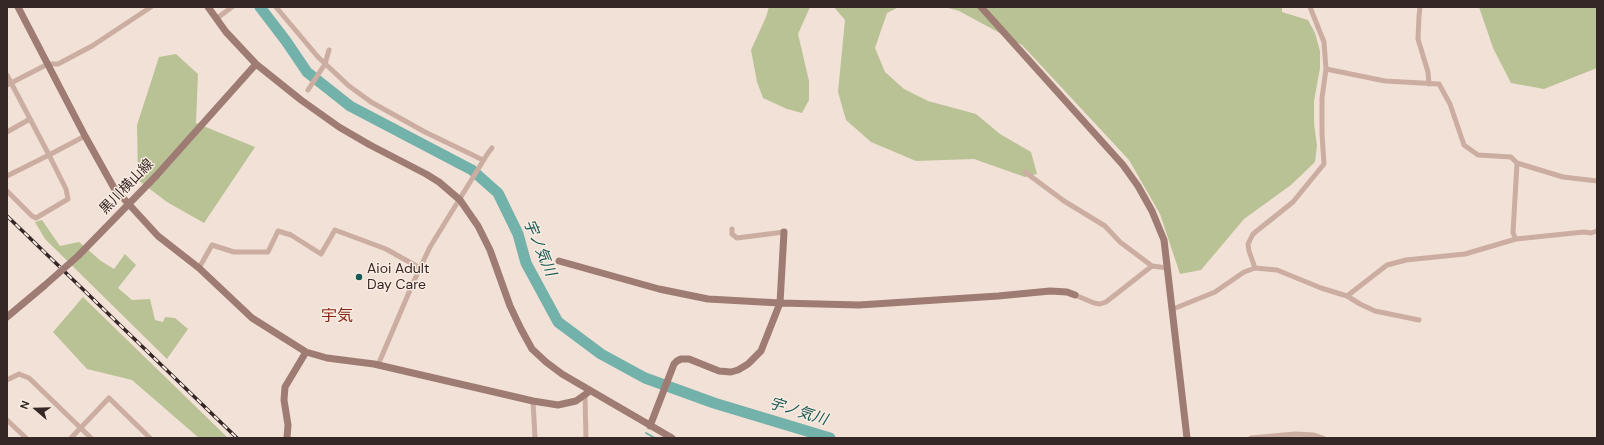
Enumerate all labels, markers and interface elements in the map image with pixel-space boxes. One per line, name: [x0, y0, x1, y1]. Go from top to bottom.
street label: 黒川横山線: [97, 156, 157, 218]
water label: 宇ノ気川: [519, 217, 559, 279]
place label: Aioi Adult Day Care: [367, 261, 429, 294]
marker: Aioi Adult Day Care: [354, 272, 364, 282]
district label: 宇気: [321, 307, 353, 327]
north arrow: [16, 389, 56, 429]
water label: 宇ノ気川: [767, 395, 829, 429]
text: N: [17, 399, 33, 411]

